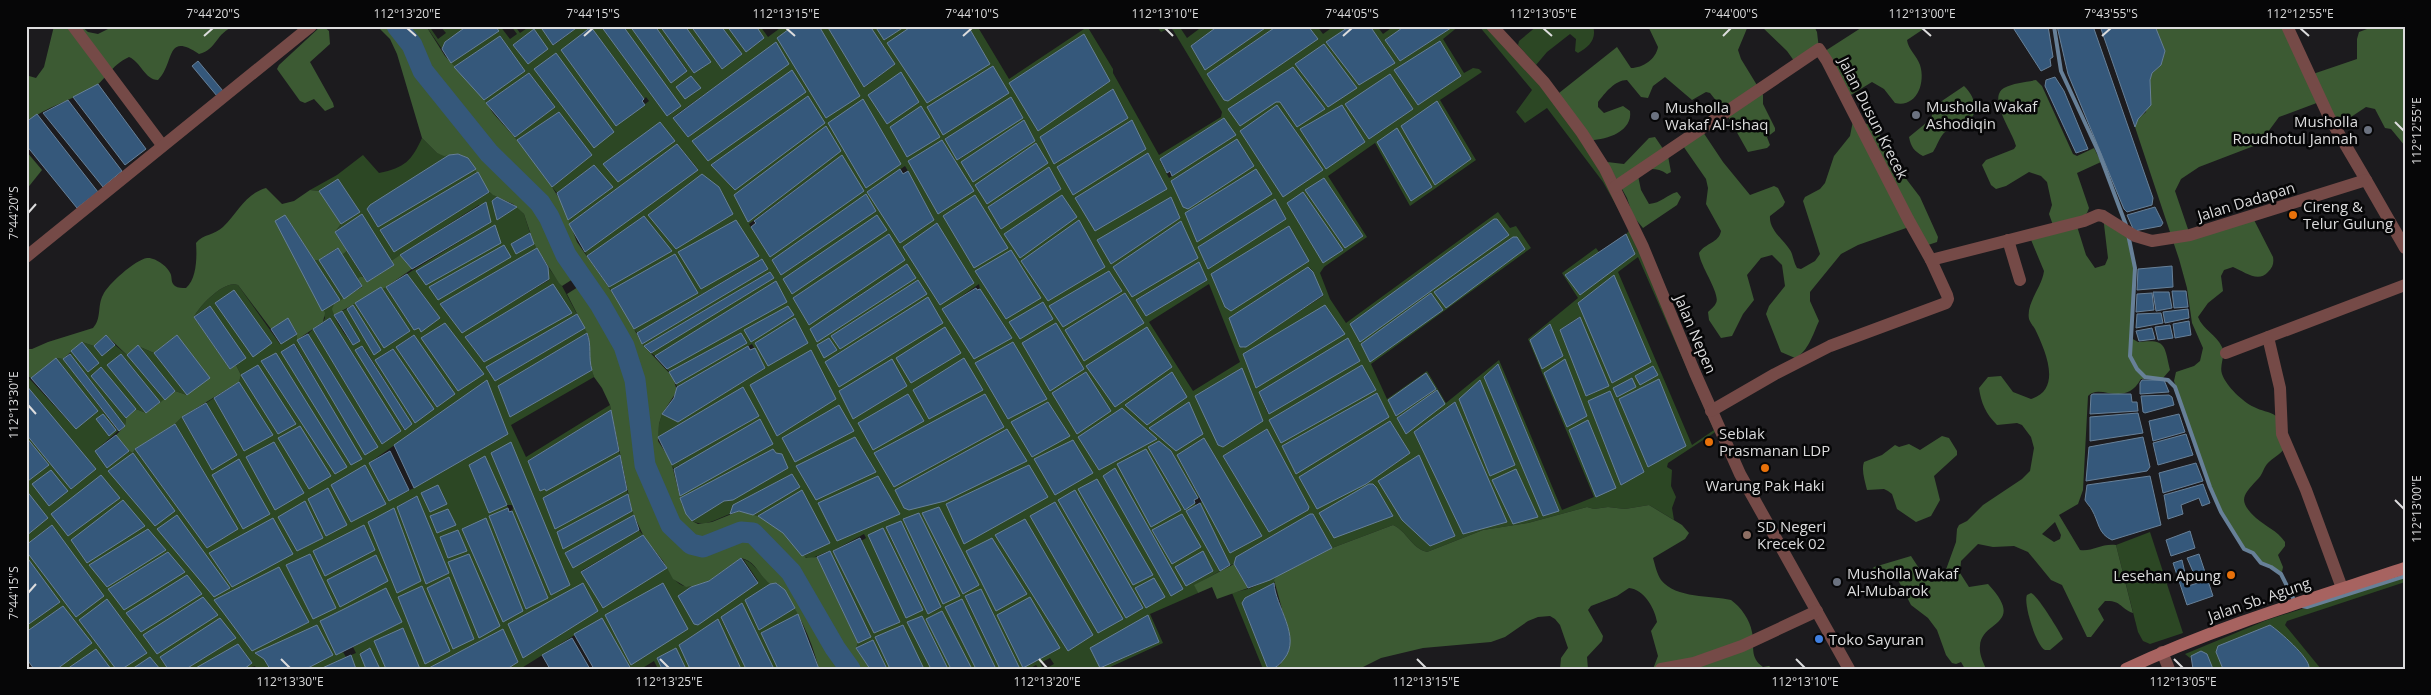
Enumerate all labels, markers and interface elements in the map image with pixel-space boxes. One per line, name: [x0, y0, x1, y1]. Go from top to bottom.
text: 7°44'20"S: [186, 5, 240, 22]
text: 112°13'20"E: [373, 5, 441, 22]
text: 7°44'15"S: [566, 5, 620, 22]
text: 112°13'15"E: [752, 5, 820, 22]
text: 7°44'10"S: [945, 5, 999, 22]
text: 112°13'10"E: [1131, 5, 1199, 22]
text: 7°44'05"S: [1325, 5, 1379, 22]
text: 112°13'05"E: [1509, 5, 1577, 22]
text: 7°44'00"S: [1704, 5, 1758, 22]
text: 112°13'00"E: [1888, 5, 1956, 22]
text: 7°43'55"S: [2084, 5, 2138, 22]
text: 112°12'55"E: [2266, 5, 2334, 22]
street label: Jalan Dusun Krecek: [1834, 52, 1913, 182]
place label: Musholla Wakaf Ashodiqin: [1926, 96, 2038, 133]
place label: Musholla Wakaf Al-Ishaq: [1665, 97, 1769, 134]
text: 112°12'55"E: [2408, 97, 2425, 165]
marker: Musholla Wakaf Ashodiqin: [1910, 109, 1922, 121]
marker: Musholla Wakaf Al-Ishaq: [1649, 110, 1661, 122]
place label: Musholla Roudhotul Jannah: [2233, 111, 2358, 148]
marker: Musholla Roudhotul Jannah: [2362, 124, 2374, 136]
street label: Jalan Dadapan: [2193, 177, 2297, 226]
text: 7°44'20"S: [5, 186, 22, 240]
place label: Cireng & Telur Gulung: [2303, 196, 2393, 233]
marker: Cireng & Telur Gulung: [2287, 209, 2299, 221]
street label: Jalan Nepen: [1670, 290, 1722, 377]
text: 112°13'30"E: [5, 371, 22, 439]
place label: Seblak Prasmanan LDP: [1719, 423, 1830, 460]
marker: Seblak Prasmanan LDP: [1703, 436, 1715, 448]
marker: Warung Pak Haki: [1759, 462, 1771, 474]
place label: Warung Pak Haki: [1706, 475, 1824, 495]
text: 112°13'00"E: [2408, 475, 2425, 543]
place label: SD Negeri Krecek 02: [1757, 516, 1826, 553]
marker: SD Negeri Krecek 02: [1741, 529, 1753, 541]
place label: Musholla Wakaf Al-Mubarok: [1847, 563, 1959, 600]
place label: Lesehan Apung: [2113, 565, 2221, 585]
text: 7°44'15"S: [5, 566, 22, 620]
marker: Lesehan Apung: [2225, 569, 2237, 581]
street label: Jalan Sb. Agung: [2203, 572, 2313, 627]
marker: Musholla Wakaf Al-Mubarok: [1831, 576, 1843, 588]
place label: Toko Sayuran: [1829, 629, 1924, 649]
marker: Toko Sayuran: [1813, 633, 1825, 645]
text: 112°13'30"E: [256, 673, 324, 690]
text: 112°13'25"E: [635, 673, 703, 690]
text: 112°13'20"E: [1013, 673, 1081, 690]
text: 112°13'15"E: [1392, 673, 1460, 690]
text: 112°13'10"E: [1771, 673, 1839, 690]
text: 112°13'05"E: [2149, 673, 2217, 690]

